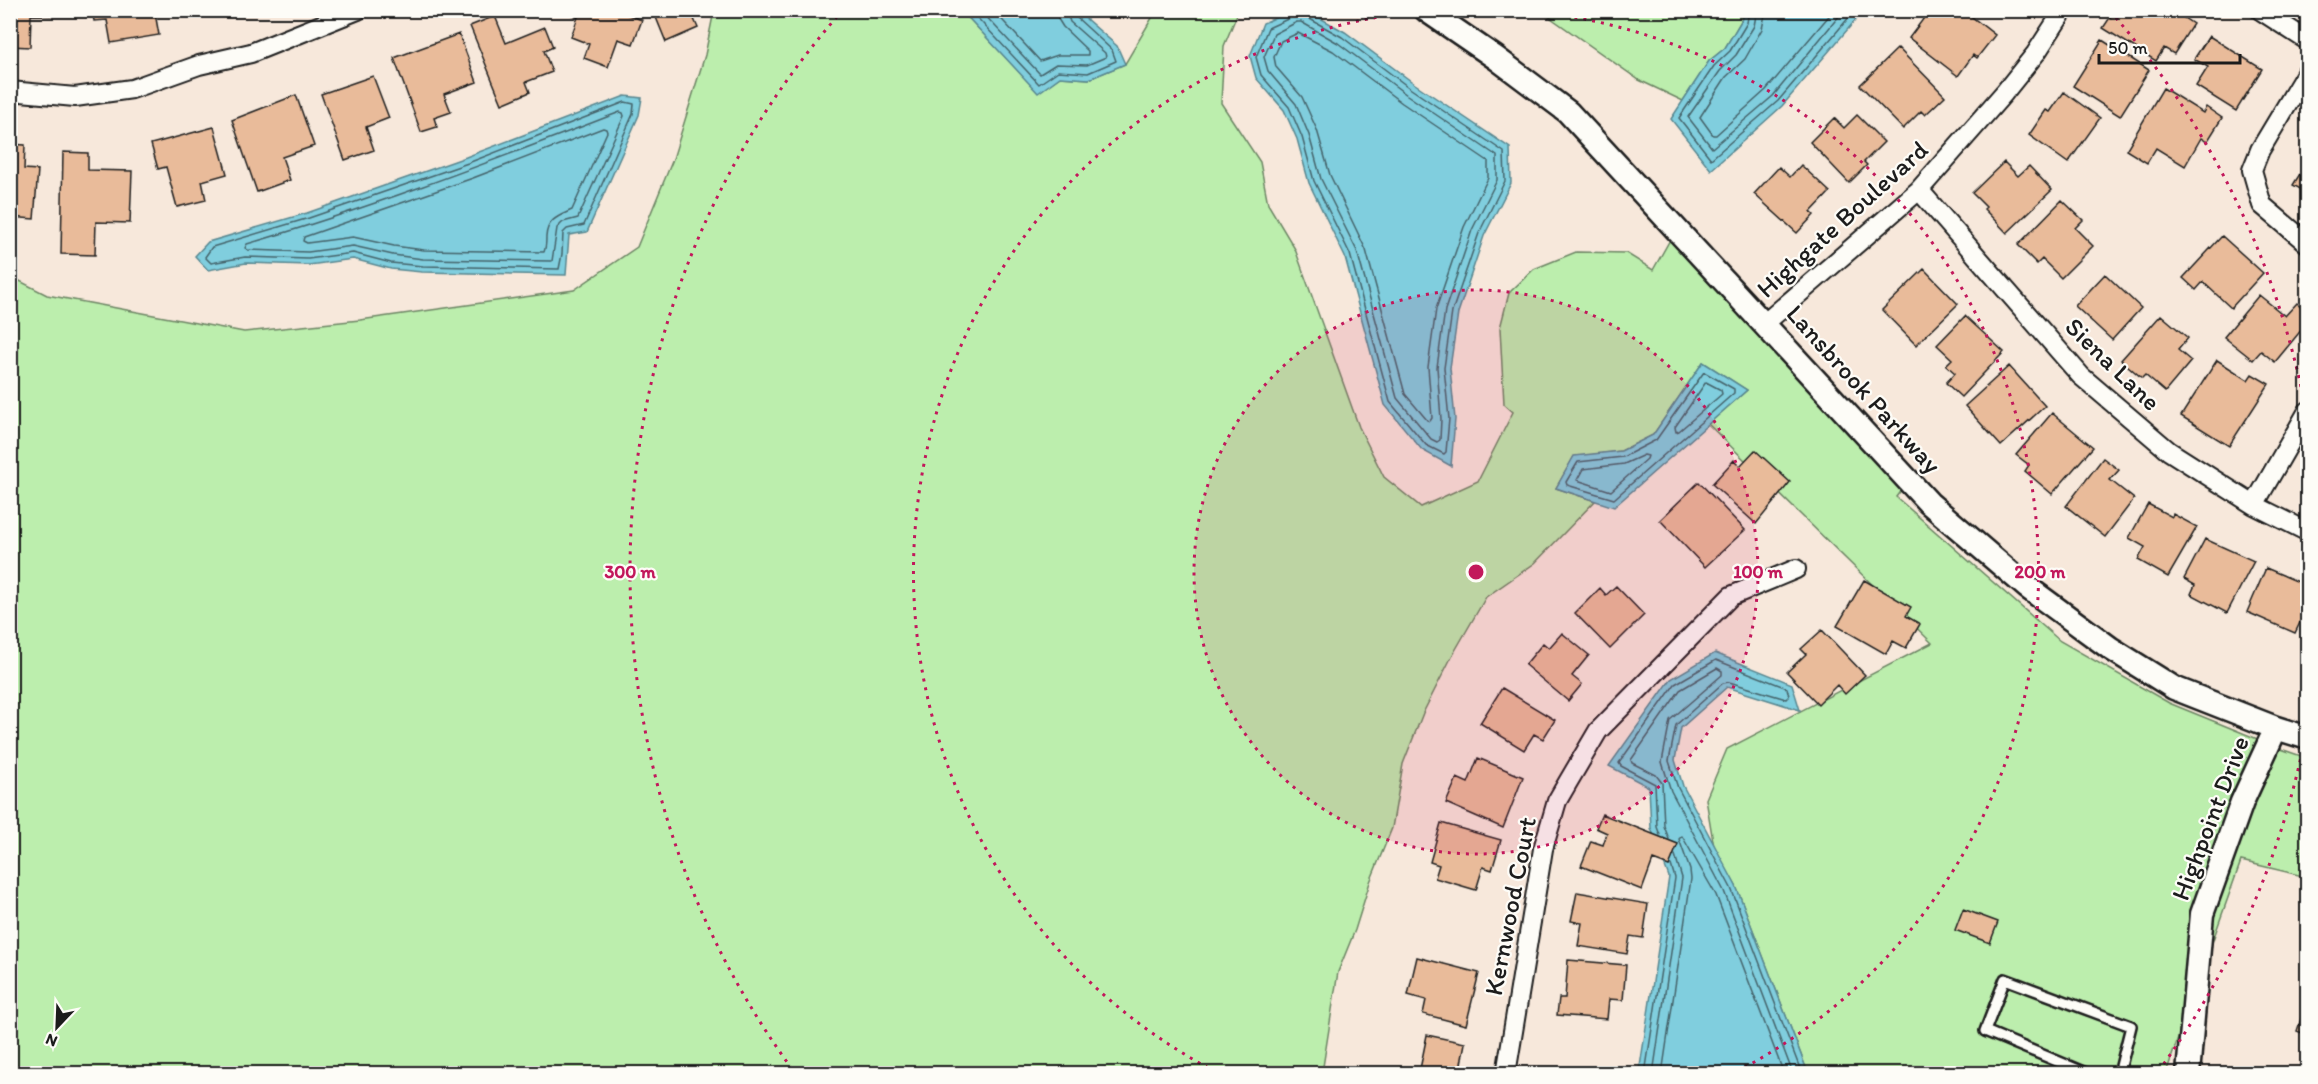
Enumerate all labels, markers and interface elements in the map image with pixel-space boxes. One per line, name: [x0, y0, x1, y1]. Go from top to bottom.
scale bar: [2099, 27, 2240, 65]
text: 50 m: [2108, 37, 2148, 59]
street label: Highgate Boulevard: [1750, 134, 1934, 304]
street label: Lansbrook Parkway: [1780, 298, 1948, 480]
street label: Siena Lane: [2059, 311, 2167, 417]
text: 300 m: [604, 561, 656, 583]
text: 100 m: [1733, 561, 1784, 583]
text: 200 m: [2015, 561, 2066, 583]
centre of rings: [1466, 562, 1486, 582]
street label: Highpoint Drive: [2164, 731, 2256, 905]
street label: Kernwood Court: [1477, 814, 1543, 998]
north arrow: [27, 997, 87, 1057]
text: N: [43, 1029, 60, 1051]

